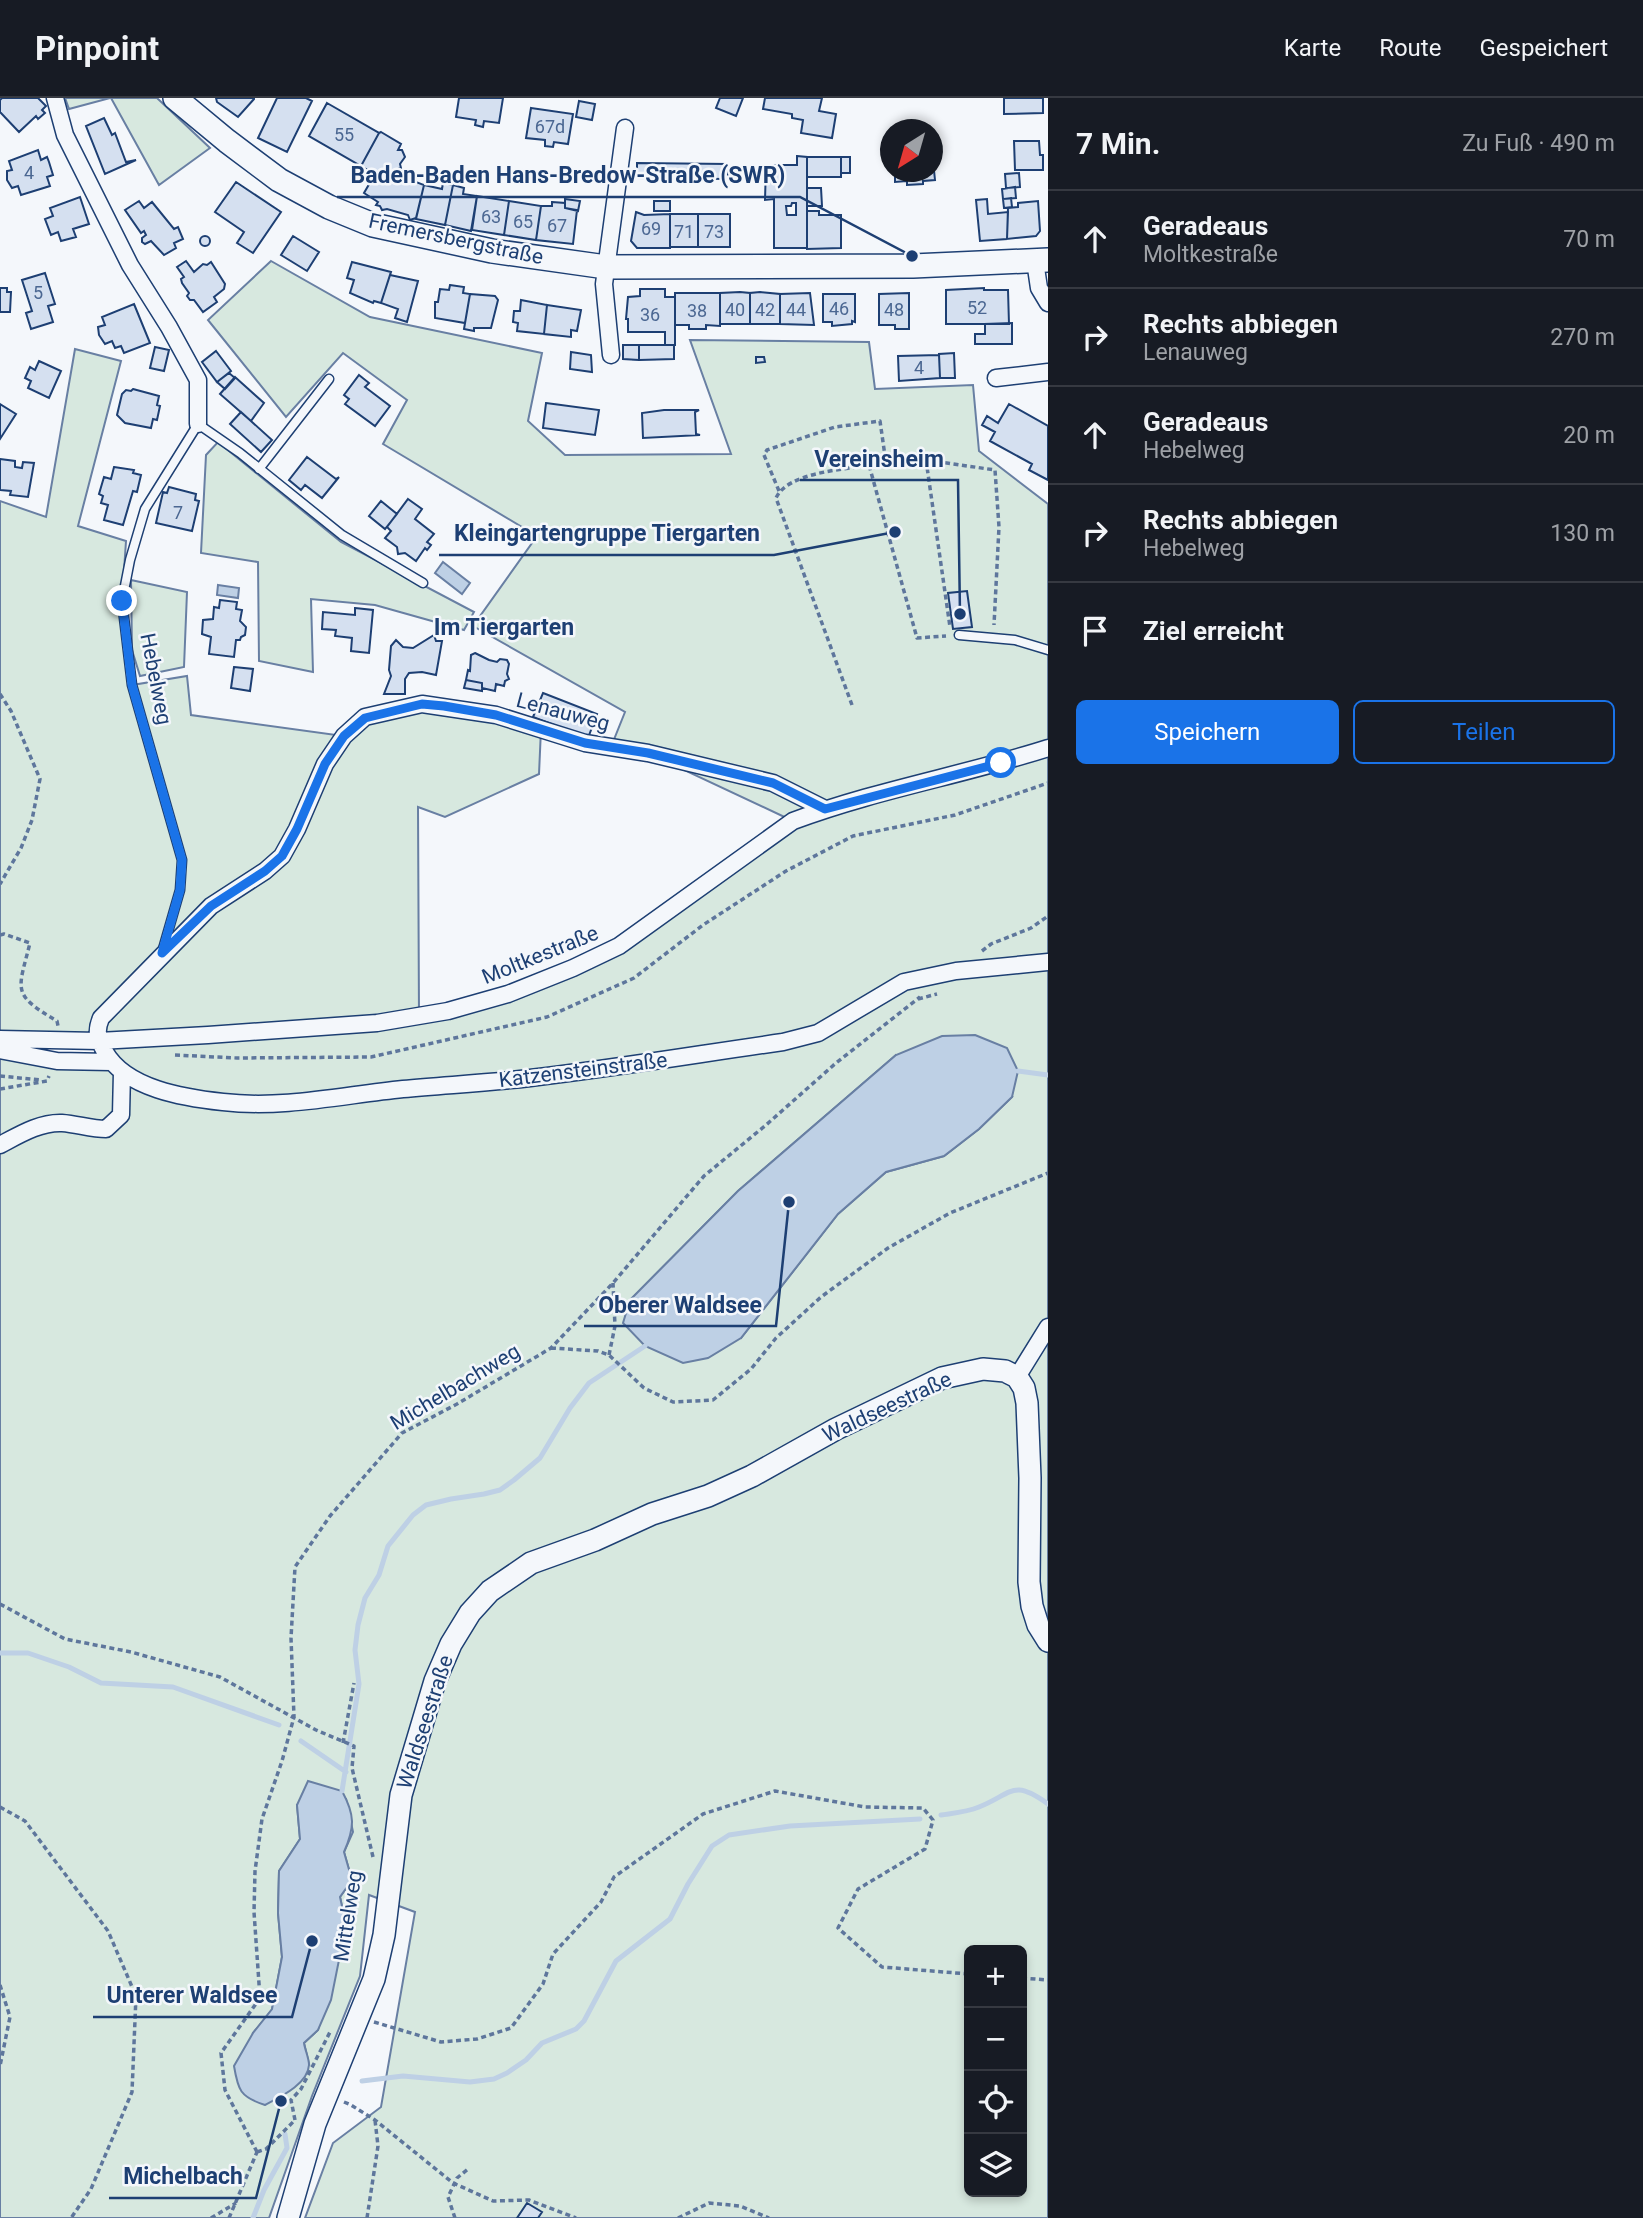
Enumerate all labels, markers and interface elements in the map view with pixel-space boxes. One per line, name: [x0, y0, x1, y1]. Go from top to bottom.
text: Pinpoint: [35, 29, 159, 68]
text: Karte: [1284, 34, 1341, 62]
text: Route: [1379, 34, 1441, 62]
text: Gespeichert: [1479, 34, 1608, 62]
house number: 67d: [535, 116, 565, 137]
north arrow: [880, 119, 943, 182]
house number: 55: [334, 124, 354, 145]
text: 7 Min.: [1076, 126, 1160, 161]
text: Zu Fuß · 490 m: [1462, 130, 1615, 157]
callout: Baden-Baden Hans-Bredow-Straße (SWR): [337, 153, 800, 197]
house number: 4: [24, 162, 34, 183]
text: Baden-Baden Hans-Bredow-Straße (SWR): [351, 162, 785, 189]
house number: 63: [481, 206, 501, 227]
street label: Fremersbergstraße: [366, 209, 546, 269]
house number: 65: [513, 211, 533, 232]
text: Geradeaus: [1143, 211, 1268, 241]
house number: 67: [547, 215, 567, 236]
house number: 69: [641, 218, 661, 239]
icon: ahead: [1076, 220, 1114, 258]
house number: 71: [674, 221, 694, 242]
house number: 73: [704, 221, 724, 242]
text: 70 m: [1563, 226, 1615, 253]
text: Moltkestraße: [1143, 241, 1278, 268]
house number: 5: [33, 282, 43, 303]
house number: 52: [967, 297, 987, 318]
house number: 46: [829, 298, 849, 319]
house number: 40: [725, 299, 745, 320]
house number: 42: [755, 299, 775, 320]
house number: 44: [786, 299, 806, 320]
house number: 48: [884, 299, 904, 320]
house number: 38: [687, 300, 707, 321]
house number: 36: [640, 304, 660, 325]
text: Rechts abbiegen: [1143, 309, 1338, 339]
icon: right: [1076, 318, 1114, 356]
text: 270 m: [1550, 324, 1615, 351]
text: Lenauweg: [1143, 339, 1248, 366]
house number: 4: [914, 357, 924, 378]
text: Geradeaus: [1143, 407, 1268, 437]
icon: ahead: [1076, 416, 1114, 454]
text: 20 m: [1563, 422, 1615, 449]
callout: Vereinsheim: [800, 436, 958, 480]
text: Hebelweg: [1143, 437, 1245, 464]
text: Vereinsheim: [814, 446, 944, 473]
house number: 7: [173, 502, 183, 523]
text: Rechts abbiegen: [1143, 505, 1338, 535]
callout: Kleingartengruppe Tiergarten: [439, 511, 774, 555]
icon: right: [1076, 514, 1114, 552]
text: Kleingartengruppe Tiergarten: [454, 520, 760, 547]
text: 130 m: [1550, 520, 1615, 547]
text: Hebelweg: [1143, 535, 1245, 562]
route end: [106, 585, 137, 616]
icon: arrive: [1076, 612, 1114, 650]
district label: Im Tiergarten: [434, 614, 574, 641]
text: Ziel erreicht: [1143, 616, 1284, 646]
street label: Hebelweg: [135, 631, 177, 727]
street label: Lenauweg: [514, 688, 612, 736]
button: Speichern: [1076, 700, 1339, 764]
button: Teilen: [1353, 700, 1615, 764]
route start: [985, 747, 1016, 778]
street label: Moltkestraße: [478, 921, 602, 989]
street label: Katzensteinstraße: [497, 1048, 669, 1092]
callout: Oberer Waldsee: [584, 1282, 776, 1326]
text: Oberer Waldsee: [598, 1292, 762, 1319]
street label: Michelbachweg: [386, 1339, 524, 1435]
street label: Waldseestraße: [819, 1367, 955, 1447]
street label: Waldseestraße: [392, 1652, 458, 1792]
street label: Mittelweg: [329, 1869, 367, 1963]
map controls: [964, 1945, 1027, 2197]
button: +: [964, 1945, 1027, 2008]
callout: Unterer Waldsee: [93, 1973, 292, 2017]
text: Unterer Waldsee: [107, 1982, 277, 2009]
button: −: [964, 2008, 1027, 2071]
button: locate: [964, 2071, 1027, 2134]
button: layers: [964, 2134, 1027, 2197]
callout: Michelbach: [109, 2154, 256, 2198]
text: Michelbach: [123, 2163, 243, 2190]

